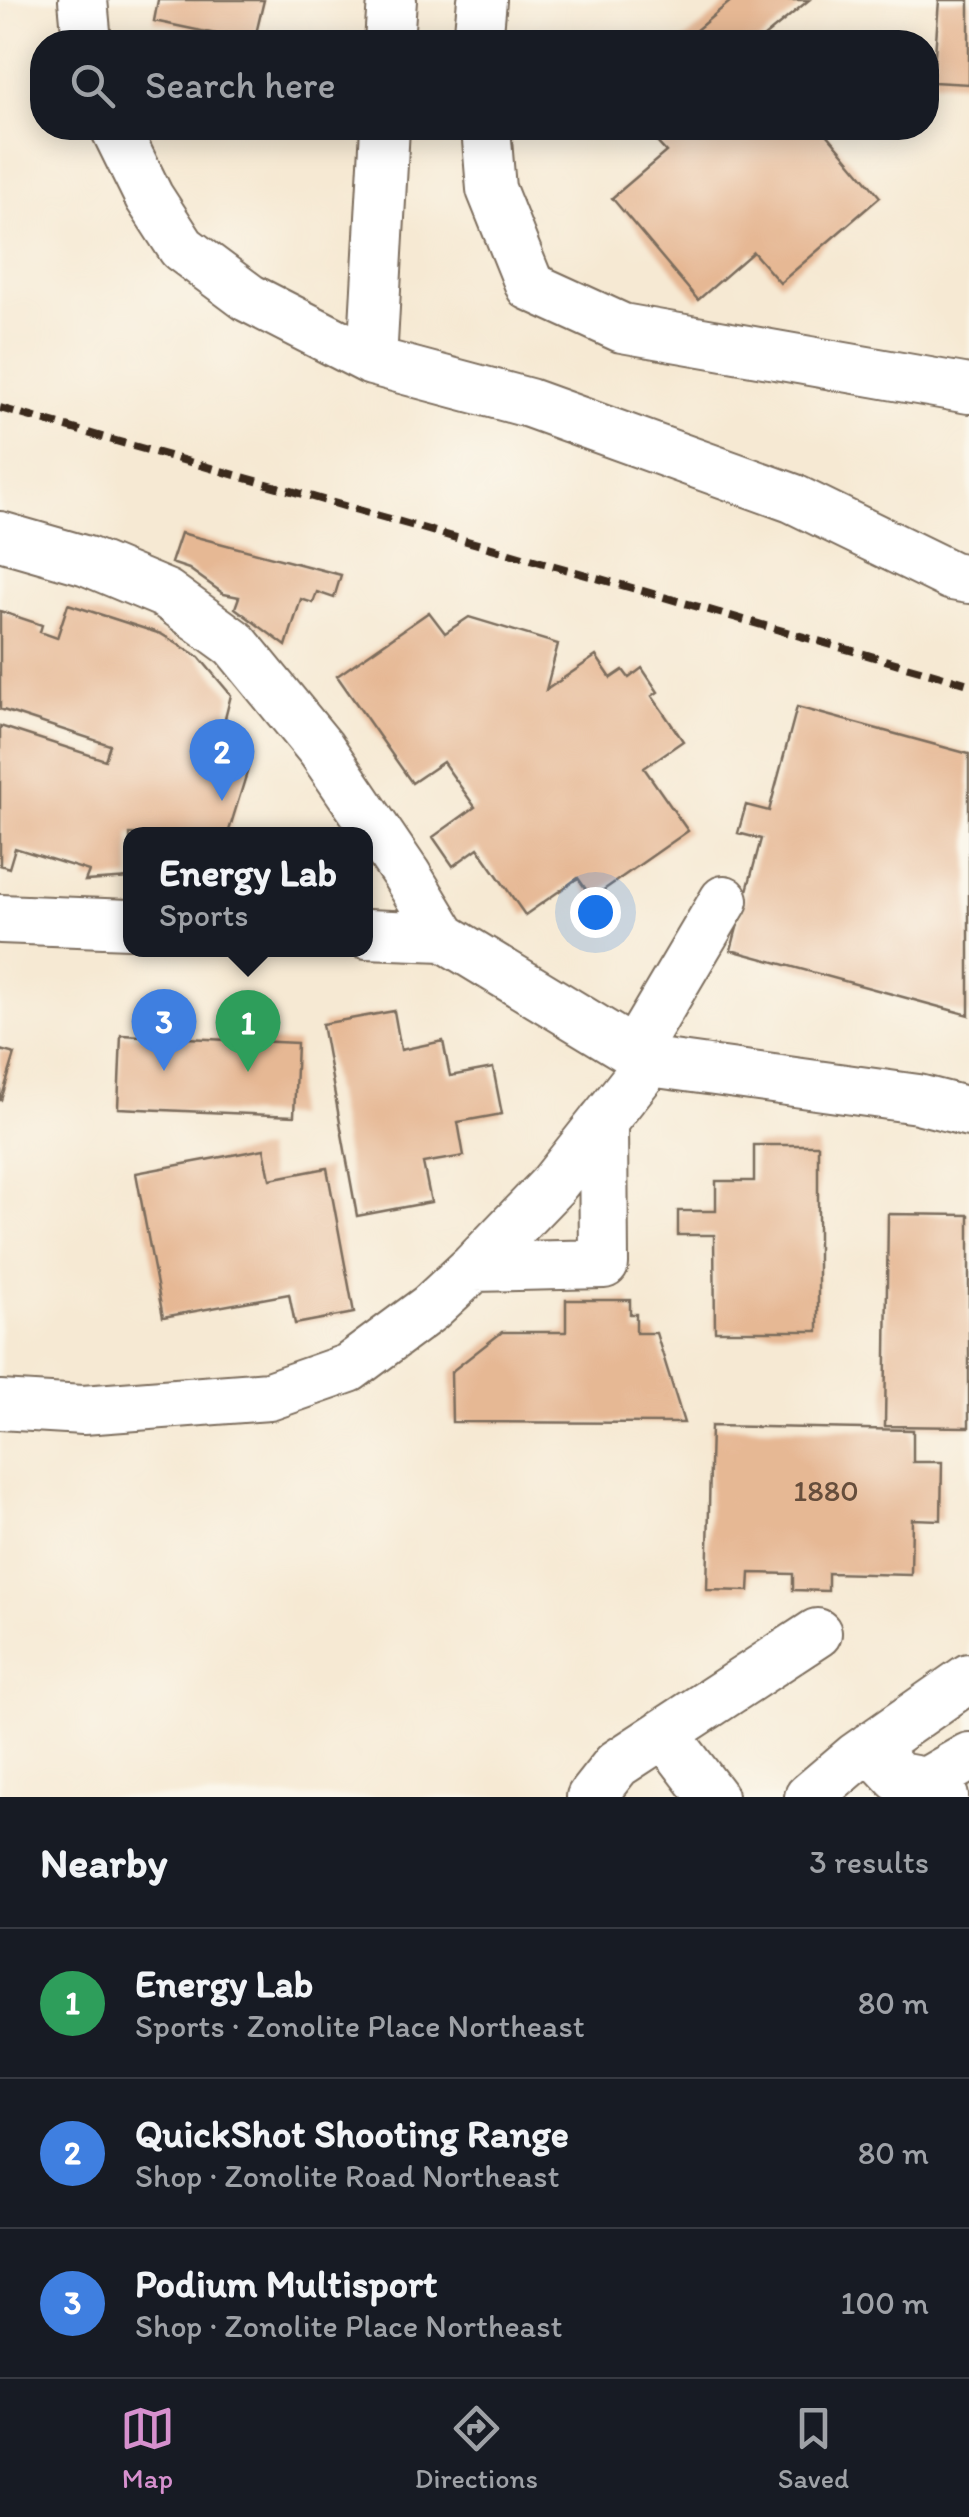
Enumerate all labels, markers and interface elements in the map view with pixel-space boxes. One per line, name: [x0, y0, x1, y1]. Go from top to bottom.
search box: [30, 30, 939, 140]
icon: search: [65, 58, 120, 113]
text: Search here: [145, 62, 336, 108]
pin: 2: [190, 718, 254, 801]
popup: [123, 827, 373, 957]
text: Energy Lab: [159, 850, 337, 896]
your location: [570, 887, 621, 938]
text: Sports: [159, 896, 249, 934]
pin: 3: [132, 988, 196, 1071]
pin: 1: [216, 990, 280, 1072]
house number: 1880: [793, 1472, 859, 1509]
text: Nearby: [40, 1837, 167, 1888]
text: 3 results: [809, 1843, 929, 1881]
text: Energy Lab: [135, 1961, 313, 2007]
text: 1: [65, 1984, 80, 2022]
text: 80 m: [858, 1984, 929, 2022]
text: Sports · Zonolite Place Northeast: [135, 2007, 585, 2045]
text: QuickShot Shooting Range: [135, 2111, 569, 2157]
text: 2: [64, 2134, 81, 2172]
text: 80 m: [858, 2134, 929, 2172]
text: Shop · Zonolite Road Northeast: [135, 2157, 559, 2195]
text: Podium Multisport: [135, 2261, 437, 2307]
text: 3: [64, 2284, 81, 2322]
text: 100 m: [841, 2284, 929, 2322]
text: Shop · Zonolite Place Northeast: [135, 2307, 563, 2345]
tab: Map: [120, 2401, 175, 2495]
tab: Directions: [415, 2401, 538, 2495]
tab: Saved: [778, 2401, 849, 2495]

